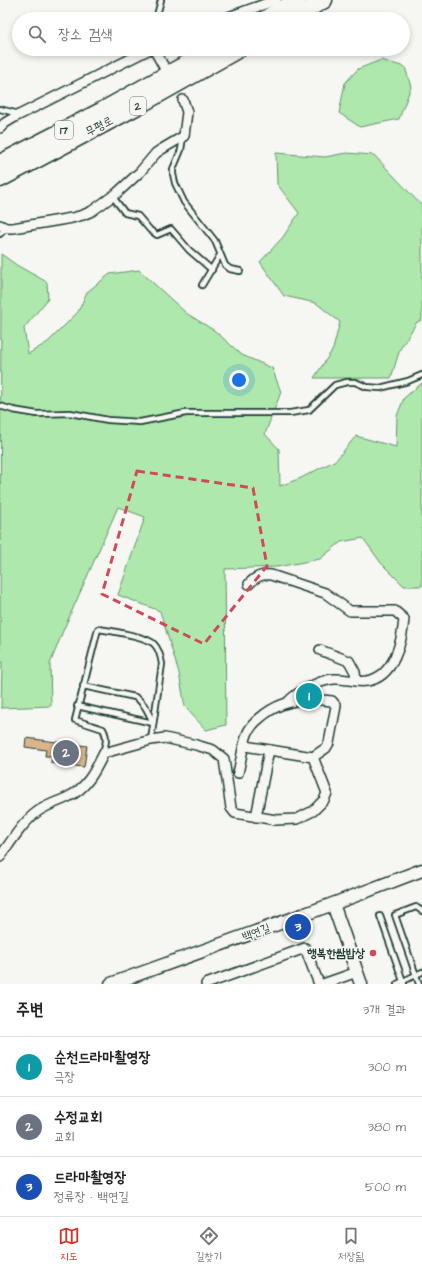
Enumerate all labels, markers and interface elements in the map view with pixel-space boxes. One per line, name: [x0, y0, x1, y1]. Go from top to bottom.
search box: [12, 12, 410, 56]
icon: search: [26, 23, 48, 45]
text: 장소 검색: [58, 24, 112, 45]
road number: 2: [130, 97, 146, 115]
street label: 무평로: [82, 112, 116, 141]
road number: 17: [55, 121, 73, 139]
your location: [229, 370, 249, 390]
pin: 1: [296, 681, 322, 711]
pin: 2: [53, 738, 79, 768]
pin: 3: [285, 912, 311, 942]
street label: 백연길: [240, 919, 273, 945]
place label: 행복한쌈밥상: [306, 945, 365, 962]
marker: 행복한쌈밥상: [368, 948, 378, 958]
text: 주변: [16, 998, 43, 1022]
text: 3개 결과: [363, 1001, 406, 1019]
text: 순천드라마촬영장: [54, 1047, 151, 1068]
text: 1: [28, 1058, 30, 1076]
text: 300 m: [368, 1058, 406, 1076]
text: 극장: [54, 1068, 75, 1086]
text: 수정교회: [54, 1107, 102, 1128]
text: 2: [25, 1118, 33, 1136]
text: 380 m: [367, 1118, 406, 1136]
text: 교회: [54, 1128, 75, 1146]
text: 드라마촬영장: [54, 1167, 126, 1188]
text: 3: [26, 1178, 32, 1196]
text: 500 m: [365, 1178, 406, 1196]
text: 정류장 · 백연길: [54, 1188, 129, 1206]
tab: 지도: [58, 1225, 80, 1264]
tab: 길찾기: [195, 1225, 222, 1264]
tab: 저장됨: [338, 1225, 364, 1264]

